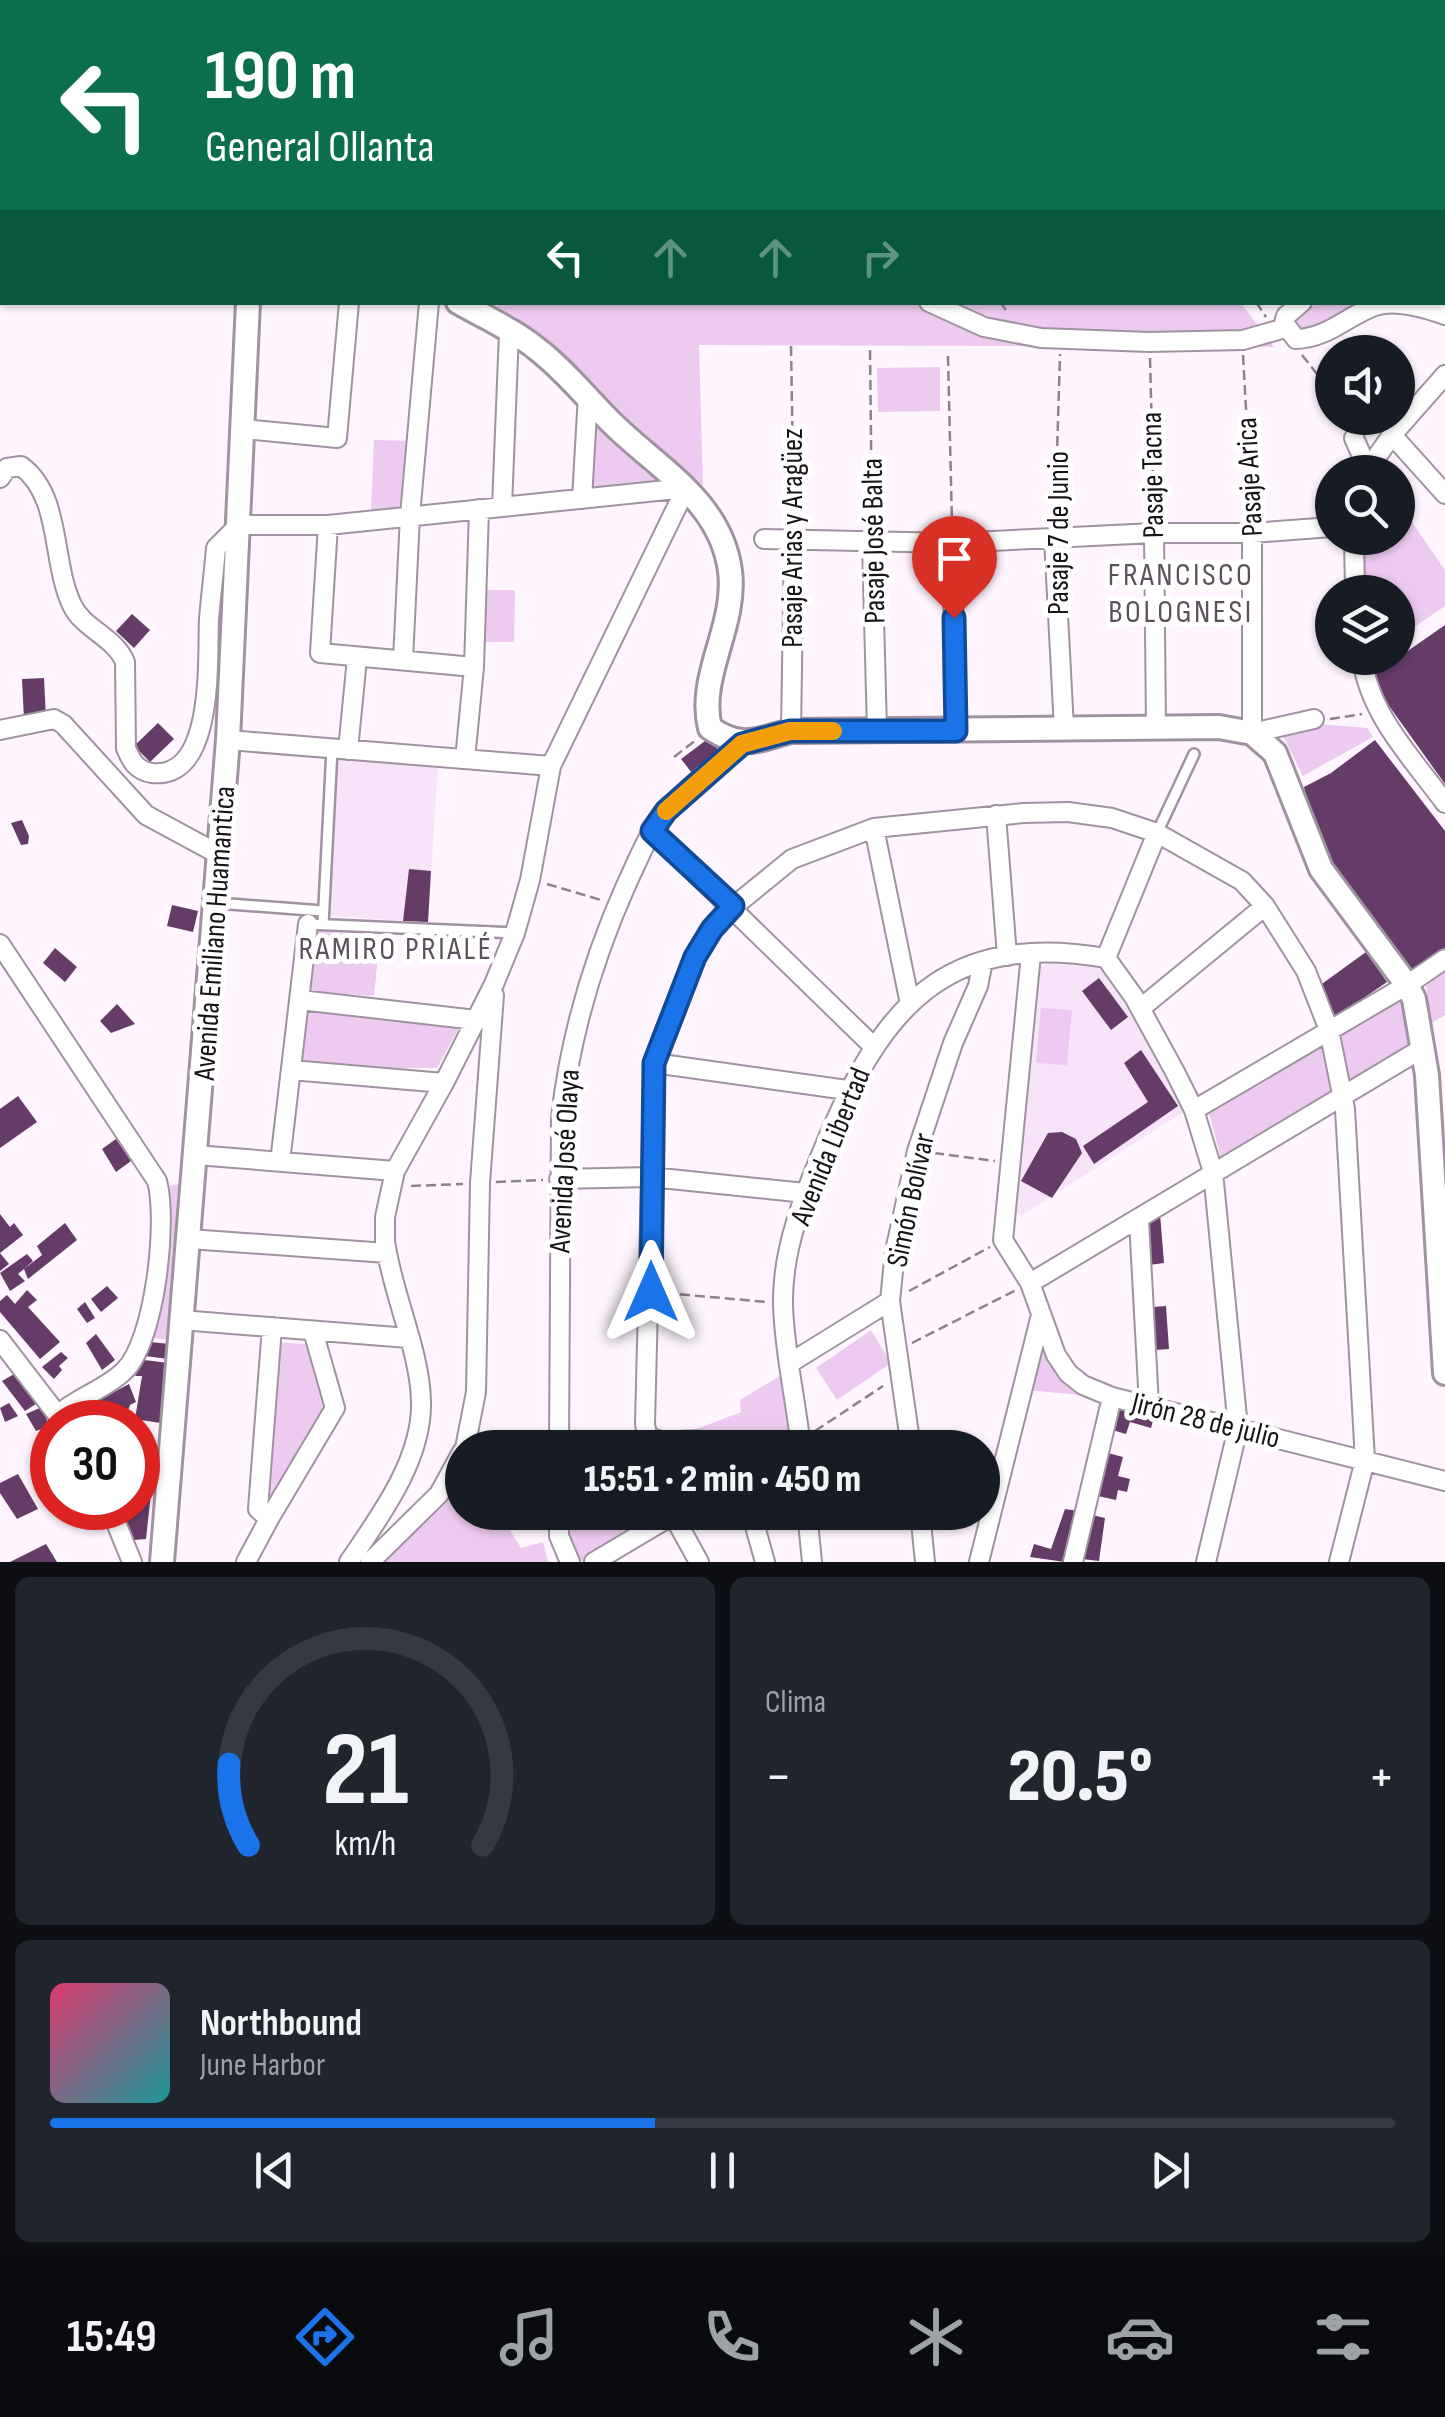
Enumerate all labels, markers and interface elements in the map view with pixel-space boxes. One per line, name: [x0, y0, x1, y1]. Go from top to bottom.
text: 190 m: [205, 35, 356, 119]
icon: left: [40, 40, 170, 170]
text: General Ollanta: [205, 120, 435, 175]
icon: left: [538, 230, 593, 285]
icon: ahead: [643, 230, 698, 285]
icon: ahead: [748, 230, 803, 285]
icon: right: [853, 230, 908, 285]
map controls: [1315, 335, 1415, 675]
button: sound: [1315, 335, 1415, 435]
street label: Pasaje Tacna: [1134, 412, 1172, 538]
street label: Pasaje Arica: [1229, 417, 1271, 537]
street label: Pasaje Arias y Aragüez: [775, 428, 811, 648]
street label: Pasaje 7 de Junio: [1041, 451, 1077, 615]
button: search: [1315, 455, 1415, 555]
street label: Pasaje José Balta: [855, 458, 893, 624]
pin: [912, 516, 997, 619]
icon: arrive: [927, 531, 982, 586]
district label: FRANCISCO BOLOGNESI: [1108, 556, 1254, 632]
button: layers: [1315, 575, 1415, 675]
street label: Avenida Emiliano Huamantica: [187, 785, 243, 1082]
district label: RAMIRO PRIALÉ: [298, 930, 494, 969]
street label: Avenida Libertad: [783, 1062, 879, 1231]
street label: Avenida José Olaya: [542, 1068, 588, 1255]
street label: Simón Bolívar: [879, 1130, 943, 1270]
position arrow: [599, 1240, 703, 1344]
street label: Jirón 28 de julio: [1127, 1385, 1284, 1457]
speed limit sign: 30: [30, 1400, 160, 1530]
text: 15:51 · 2 min · 450 m: [584, 1457, 861, 1502]
text: Clima: [765, 1683, 826, 1722]
text: 21: [322, 1709, 408, 1834]
text: 20.5°: [1007, 1732, 1153, 1823]
text: −: [765, 1744, 792, 1811]
text: +: [1368, 1744, 1395, 1811]
text: km/h: [334, 1823, 396, 1866]
text: Northbound: [200, 2001, 362, 2046]
text: June Harbor: [200, 2046, 325, 2085]
icon: previous: [247, 2143, 302, 2198]
icon: pause: [695, 2143, 750, 2198]
icon: next: [1143, 2143, 1198, 2198]
icon: directions: [290, 2302, 360, 2372]
icon: music: [494, 2302, 564, 2372]
icon: phone: [697, 2302, 767, 2372]
icon: climate: [901, 2302, 971, 2372]
icon: car: [1105, 2302, 1175, 2372]
icon: filters: [1308, 2302, 1378, 2372]
text: 15:49: [67, 2310, 157, 2365]

